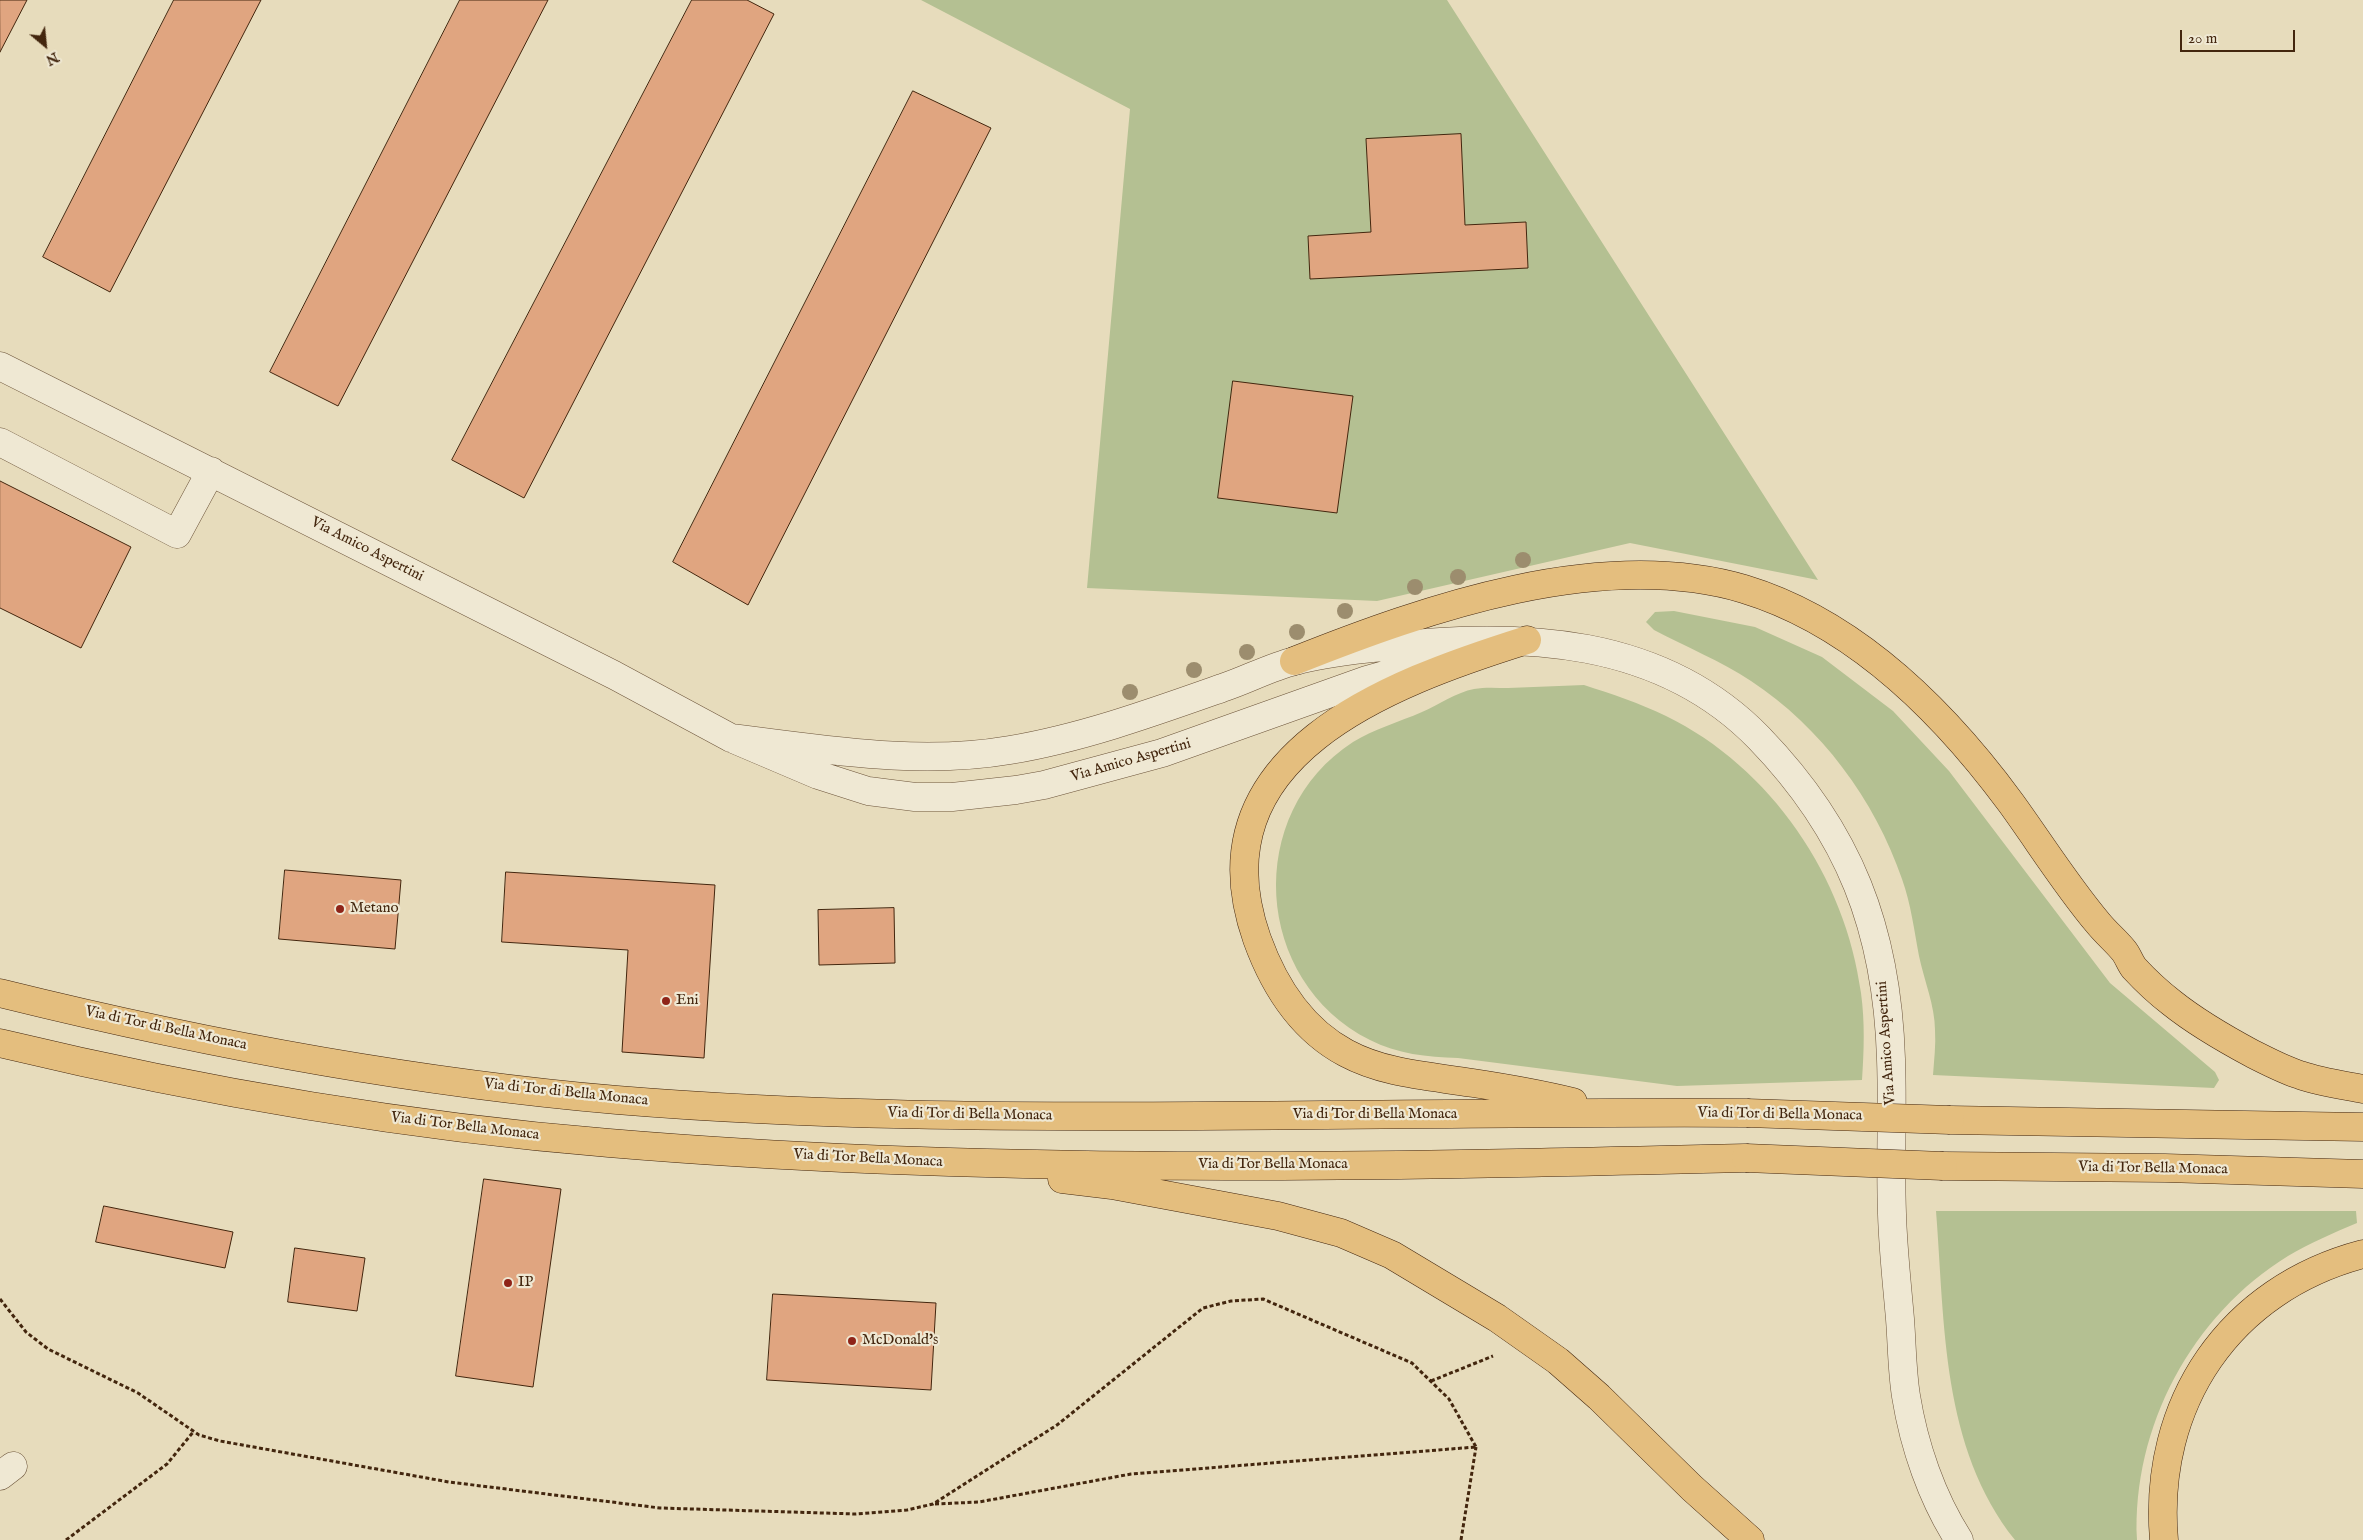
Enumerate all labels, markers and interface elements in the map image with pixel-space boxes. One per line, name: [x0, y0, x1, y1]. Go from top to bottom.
north arrow: [20, 20, 70, 70]
scale bar: [2183, 20, 2298, 52]
text: 20 m: [2188, 29, 2217, 48]
text: N: [42, 47, 62, 69]
street label: Via Amico Aspertini: [308, 514, 426, 586]
street label: Via Amico Aspertini: [1069, 735, 1193, 787]
place label: Metano: [350, 900, 399, 918]
marker: Metano: [334, 903, 346, 915]
street label: Via Amico Aspertini: [1874, 980, 1900, 1106]
place label: Eni: [676, 992, 698, 1010]
marker: Eni: [660, 995, 672, 1007]
street label: Via di Tor di Bella Monaca: [84, 1003, 248, 1055]
street label: Via di Tor di Bella Monaca: [483, 1075, 649, 1111]
street label: Via di Tor di Bella Monaca: [888, 1105, 1052, 1125]
street label: Via di Tor di Bella Monaca: [1698, 1105, 1862, 1125]
street label: Via di Tor di Bella Monaca: [1293, 1106, 1457, 1124]
street label: Via di Tor Bella Monaca: [390, 1109, 540, 1145]
street label: Via di Tor Bella Monaca: [793, 1146, 943, 1172]
street label: Via di Tor Bella Monaca: [1198, 1156, 1348, 1174]
street label: Via di Tor Bella Monaca: [2078, 1159, 2228, 1179]
place label: IP: [518, 1274, 533, 1292]
marker: IP: [502, 1277, 514, 1289]
place label: McDonald's: [862, 1332, 938, 1350]
marker: McDonald's: [846, 1335, 858, 1347]

